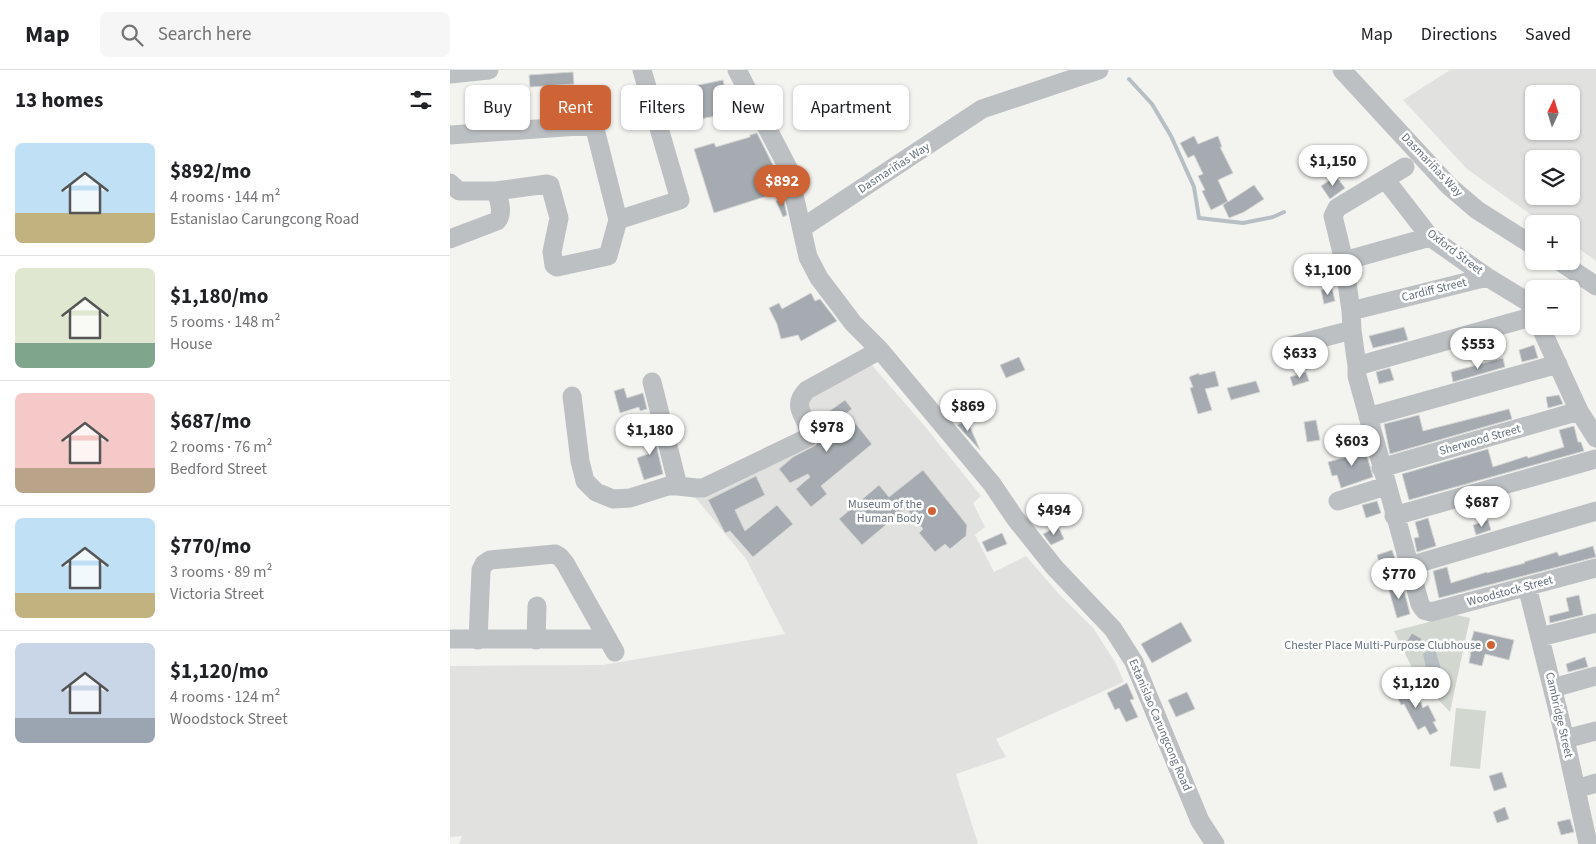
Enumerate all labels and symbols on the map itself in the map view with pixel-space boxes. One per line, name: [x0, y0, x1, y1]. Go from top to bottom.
north arrow: [1525, 85, 1580, 140]
street label: Dasmariñas Way: [1397, 129, 1467, 201]
street label: Dasmariñas Way: [855, 138, 934, 198]
pin: $1,150: [1292, 144, 1374, 187]
pin: $892: [752, 164, 812, 207]
street label: Oxford Street: [1423, 225, 1487, 279]
pin: $1,100: [1287, 254, 1369, 296]
street label: Cardiff Street: [1400, 274, 1468, 306]
pin: $553: [1448, 328, 1508, 370]
pin: $633: [1270, 336, 1330, 379]
pin: $869: [938, 390, 998, 432]
pin: $978: [797, 410, 857, 453]
pin: $1,180: [609, 414, 691, 456]
street label: Sherwood Street: [1437, 420, 1523, 460]
pin: $603: [1322, 424, 1382, 467]
pin: $687: [1452, 486, 1512, 528]
pin: $494: [1024, 494, 1084, 536]
place label: Museum of the Human Body: [848, 496, 922, 527]
marker: Museum of the Human Body: [926, 505, 938, 517]
pin: $770: [1369, 558, 1429, 600]
street label: Woodstock Street: [1465, 571, 1555, 611]
place label: Chester Place Multi-Purpose Clubhouse: [1284, 637, 1481, 654]
marker: Chester Place Multi-Purpose Clubhouse: [1485, 639, 1497, 651]
street label: Estanislao Carungcong Road: [1124, 656, 1196, 794]
pin: $1,120: [1375, 666, 1457, 709]
street label: Cambridge Street: [1541, 670, 1577, 760]

